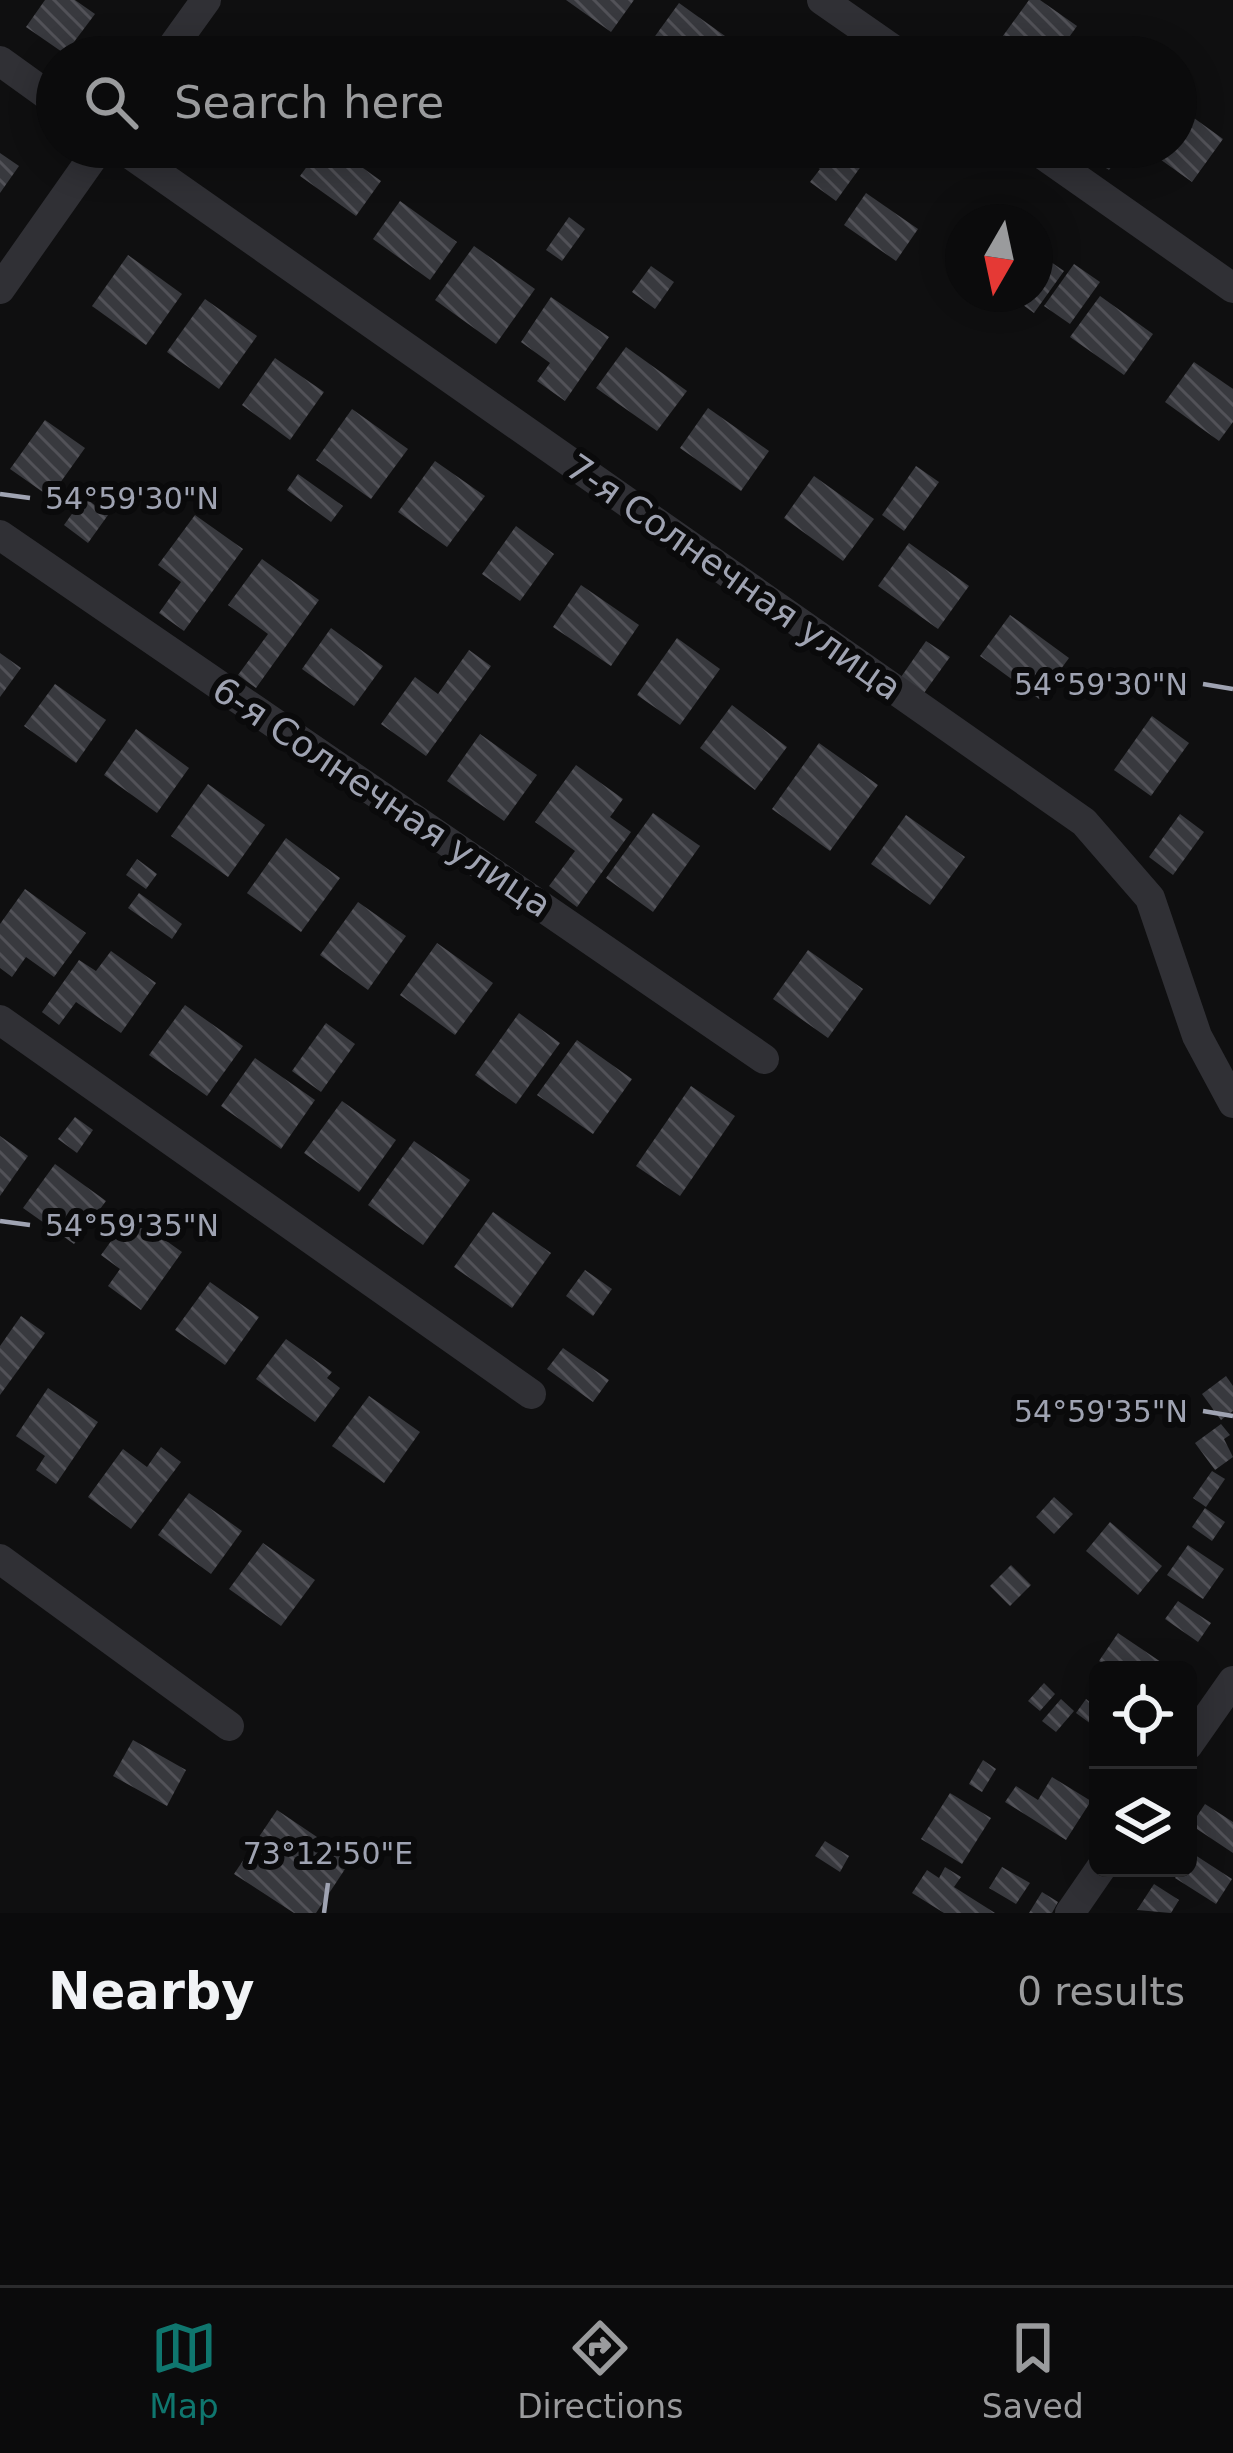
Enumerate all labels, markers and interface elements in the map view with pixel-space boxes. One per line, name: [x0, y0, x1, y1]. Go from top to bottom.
search box: [36, 36, 1197, 168]
icon: search: [78, 69, 144, 135]
text: Search here: [174, 76, 444, 129]
north arrow: [945, 204, 1053, 312]
street label: 7-я Солнечная улица: [559, 446, 909, 708]
text: 54°59'30"N: [45, 481, 219, 516]
text: 54°59'30"N: [1014, 667, 1188, 702]
street label: 6-я Солнечная улица: [205, 668, 559, 926]
text: 54°59'35"N: [45, 1208, 219, 1243]
text: 54°59'35"N: [1014, 1394, 1188, 1429]
map controls: [1089, 1661, 1197, 1877]
button: locate: [1089, 1661, 1197, 1769]
button: layers: [1089, 1769, 1197, 1877]
text: 73°12'50"E: [243, 1836, 413, 1871]
text: Nearby: [48, 1962, 255, 2021]
text: 0 results: [1017, 1969, 1185, 2014]
tab: Map: [149, 2315, 219, 2426]
tab: Directions: [517, 2315, 683, 2426]
tab: Saved: [982, 2315, 1084, 2426]

